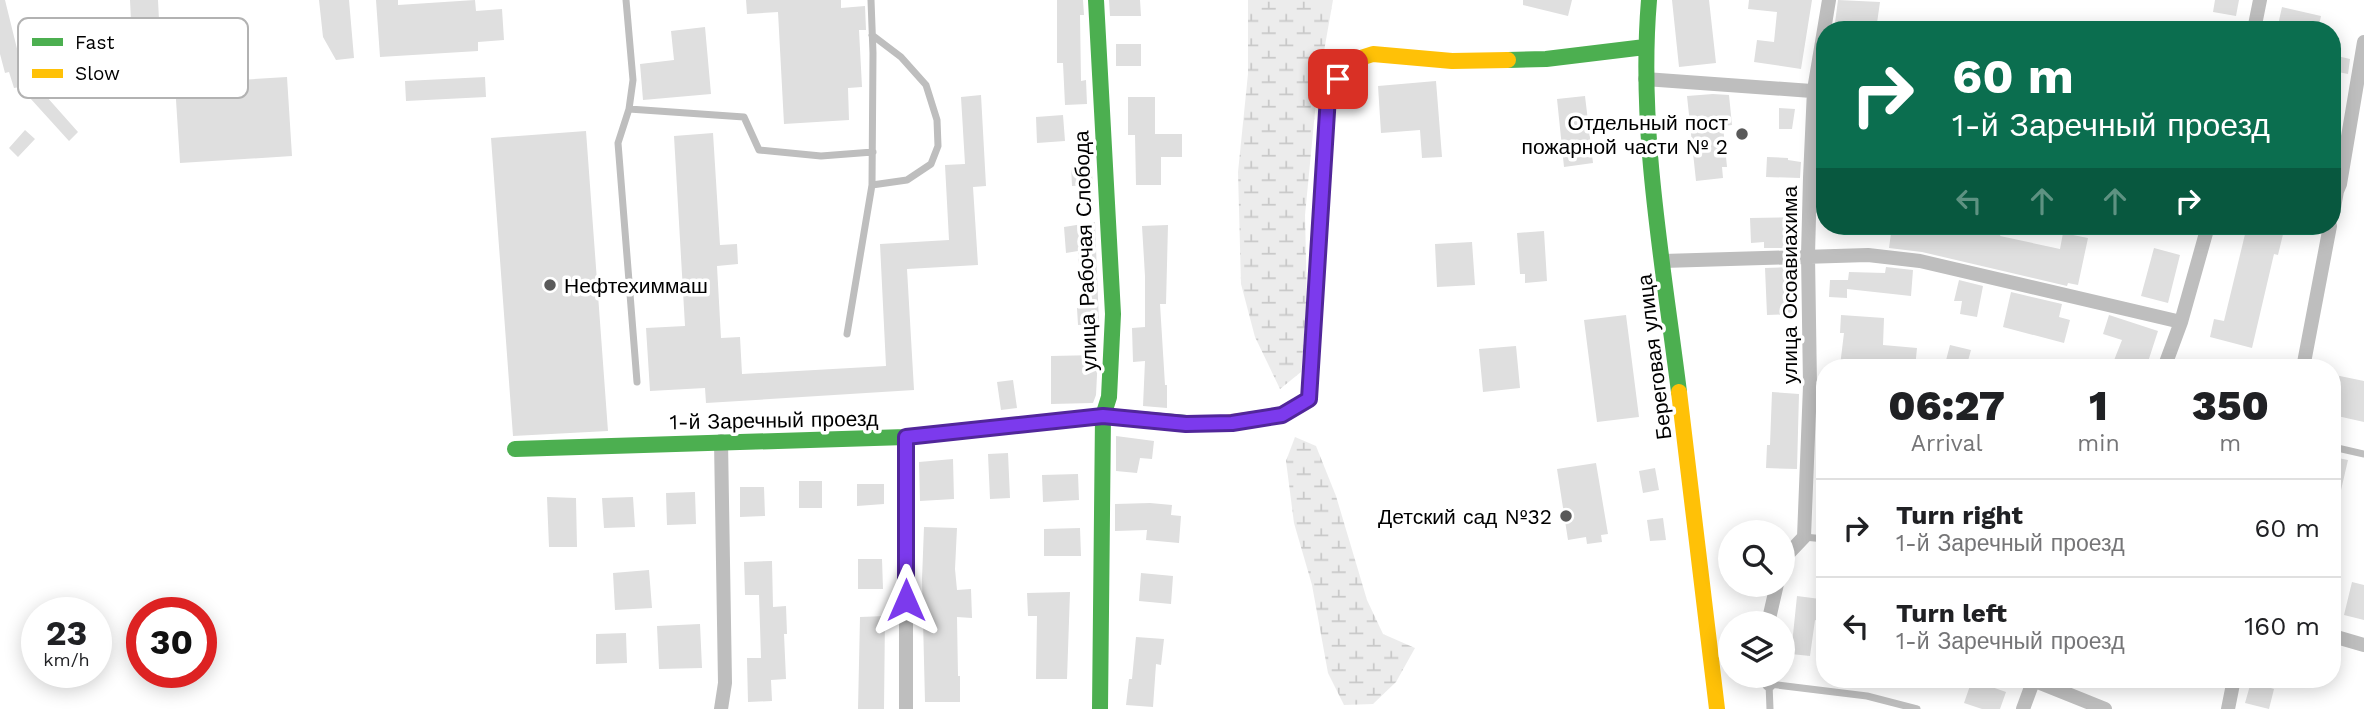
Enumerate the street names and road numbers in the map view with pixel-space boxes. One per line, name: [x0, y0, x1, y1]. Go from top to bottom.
street label: улица Рабочая Слобода: [1068, 130, 1102, 372]
street label: улица Осоавиахима: [1777, 186, 1802, 384]
street label: Береговая улица: [1631, 273, 1677, 441]
street label: 1-й Заречный проезд: [669, 406, 879, 434]

